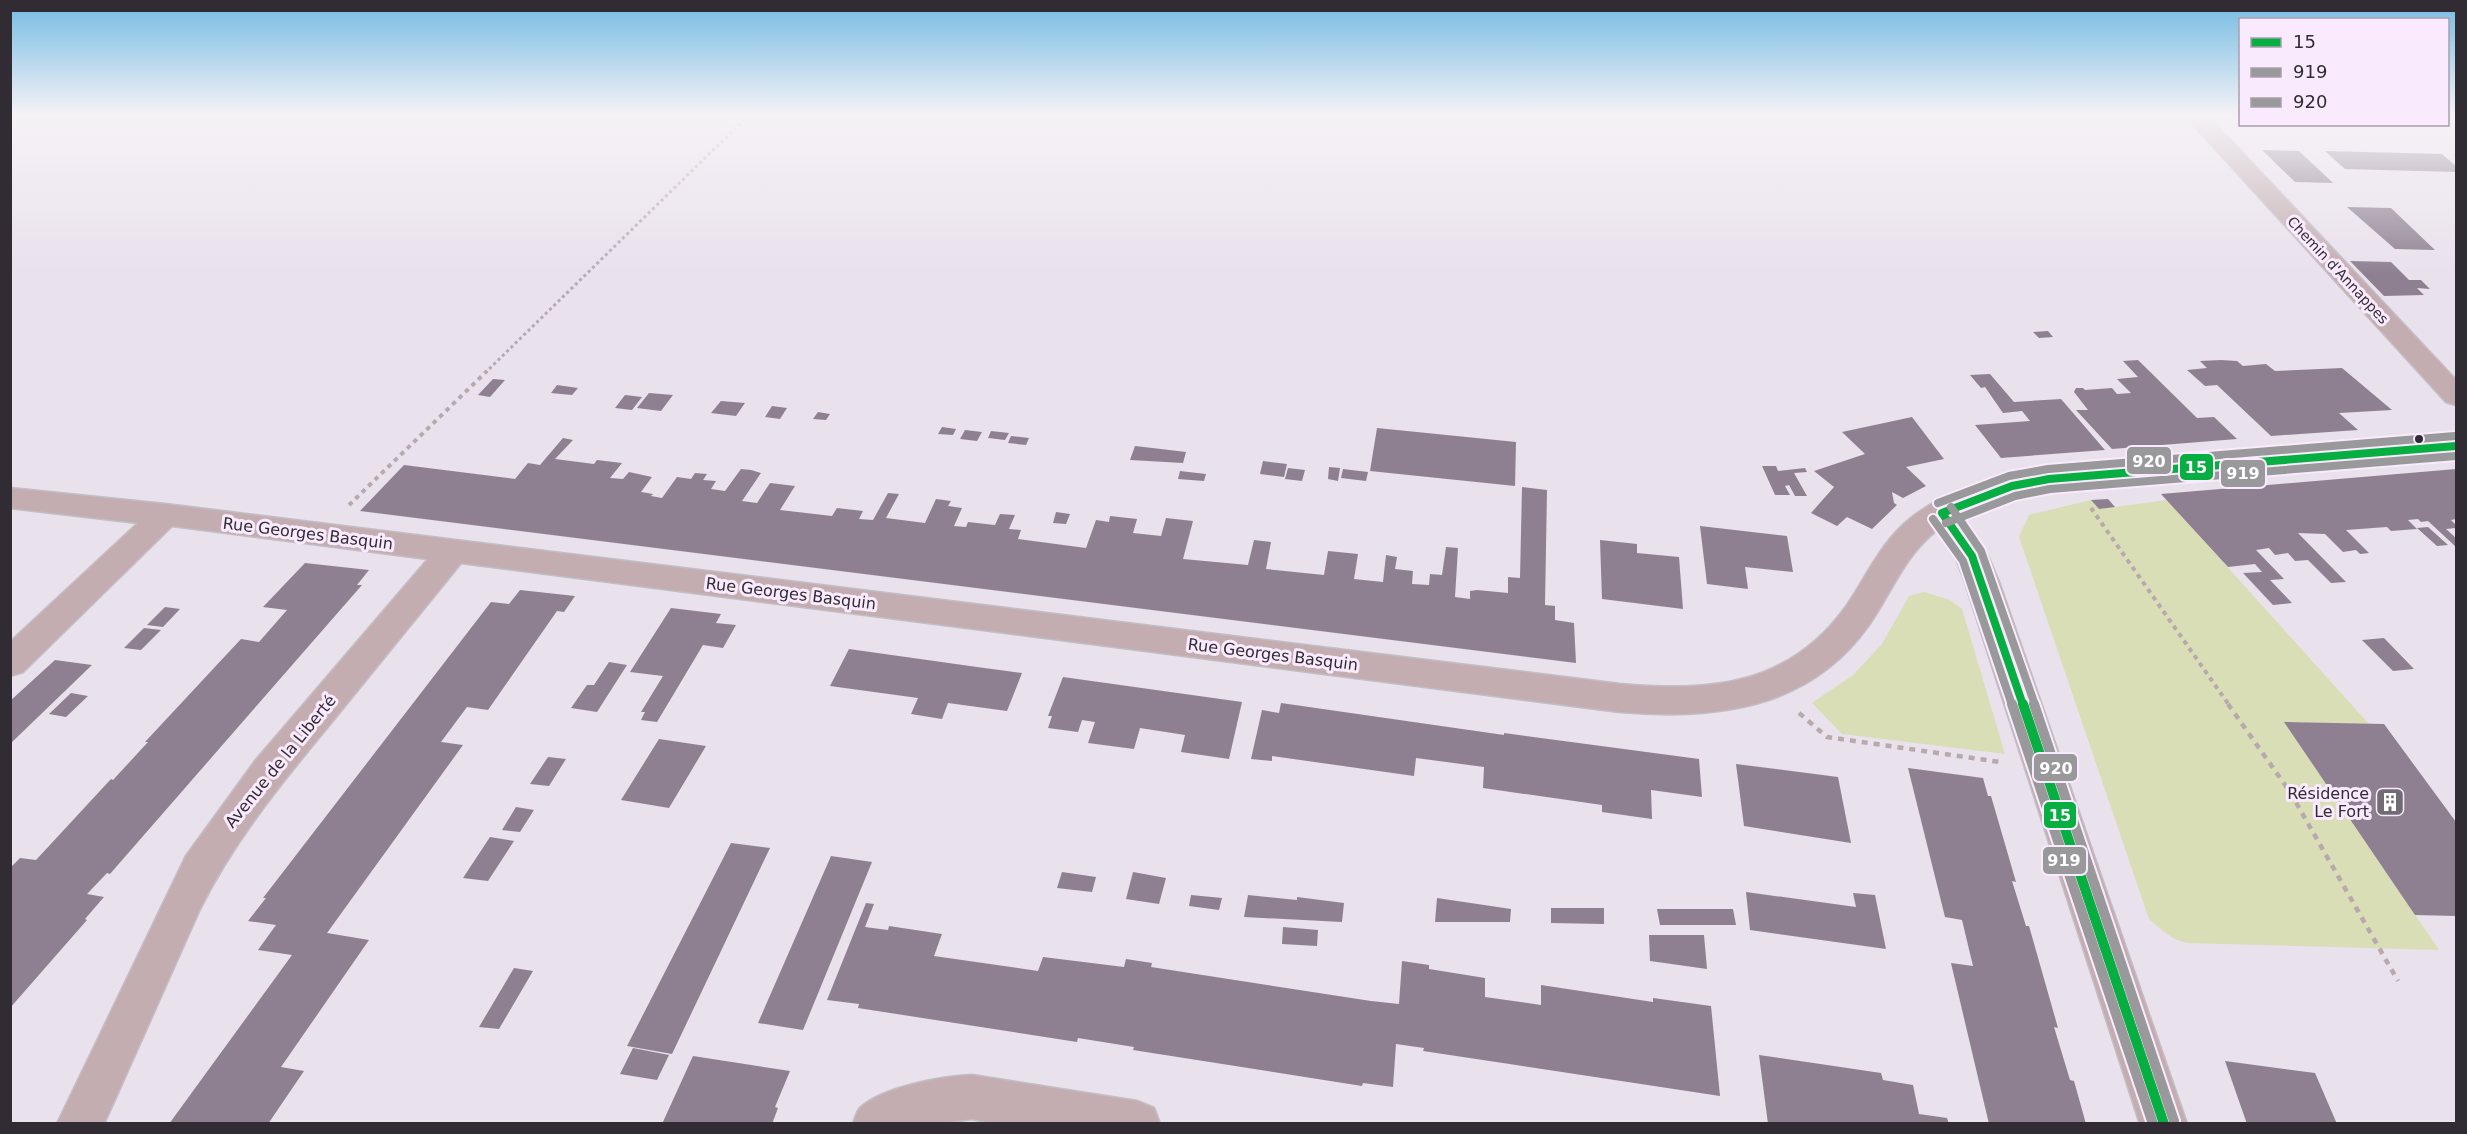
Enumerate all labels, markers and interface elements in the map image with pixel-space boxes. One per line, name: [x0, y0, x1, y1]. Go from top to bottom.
legend: [2239, 18, 2449, 126]
text: 15: [2293, 31, 2316, 52]
text: 919: [2293, 61, 2327, 82]
text: 920: [2293, 91, 2327, 112]
street label: Chemin d'Annappes: [2284, 213, 2392, 327]
unlabelled marker: [2413, 433, 2425, 445]
line badge: 920: [2126, 446, 2172, 475]
text: 920: [2132, 452, 2166, 471]
line badge: 15: [2179, 453, 2214, 481]
text: 15: [2185, 458, 2207, 477]
line badge: 919: [2220, 459, 2266, 488]
text: 919: [2226, 464, 2260, 483]
street label: Rue Georges Basquin: [222, 514, 394, 553]
street label: Rue Georges Basquin: [705, 574, 877, 613]
street label: Rue Georges Basquin: [1187, 635, 1359, 674]
street label: Avenue de la Liberté: [221, 691, 340, 831]
line badge: 920: [2033, 753, 2078, 782]
text: 920: [2039, 759, 2073, 778]
place label: Résidence Le Fort: [2287, 784, 2369, 821]
building icon: Résidence Le Fort: [2374, 786, 2406, 818]
line badge: 15: [2043, 801, 2077, 829]
text: 15: [2049, 806, 2071, 825]
line badge: 919: [2042, 846, 2087, 875]
text: 919: [2047, 851, 2081, 870]

